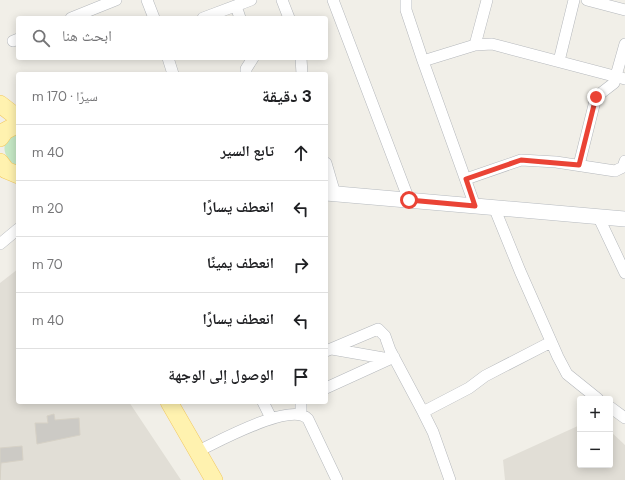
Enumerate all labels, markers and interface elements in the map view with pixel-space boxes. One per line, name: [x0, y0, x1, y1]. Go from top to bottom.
search box: [16, 16, 328, 60]
text: ابحث هنا: [62, 26, 112, 46]
icon: search: [30, 27, 52, 49]
text: 3 دقيقة: [262, 85, 312, 107]
text: سيرًا · 170 m: [32, 88, 98, 105]
route end: [587, 88, 605, 106]
text: تابع السير: [220, 141, 274, 161]
icon: ahead: [290, 142, 312, 164]
text: 40 m: [32, 144, 64, 161]
route start: [400, 191, 418, 209]
text: انعطف يسارًا: [202, 197, 274, 217]
icon: left: [290, 198, 312, 220]
text: 20 m: [32, 200, 63, 217]
text: انعطف يمينًا: [207, 253, 274, 273]
icon: right: [290, 254, 312, 276]
text: 70 m: [32, 256, 63, 273]
text: انعطف يسارًا: [202, 309, 274, 329]
icon: left: [290, 310, 312, 332]
text: 40 m: [32, 312, 64, 329]
text: الوصول إلى الوجهة: [168, 365, 274, 385]
icon: arrive: [290, 366, 312, 388]
map controls: [577, 396, 613, 468]
button: +: [577, 396, 613, 432]
button: −: [577, 432, 613, 468]

